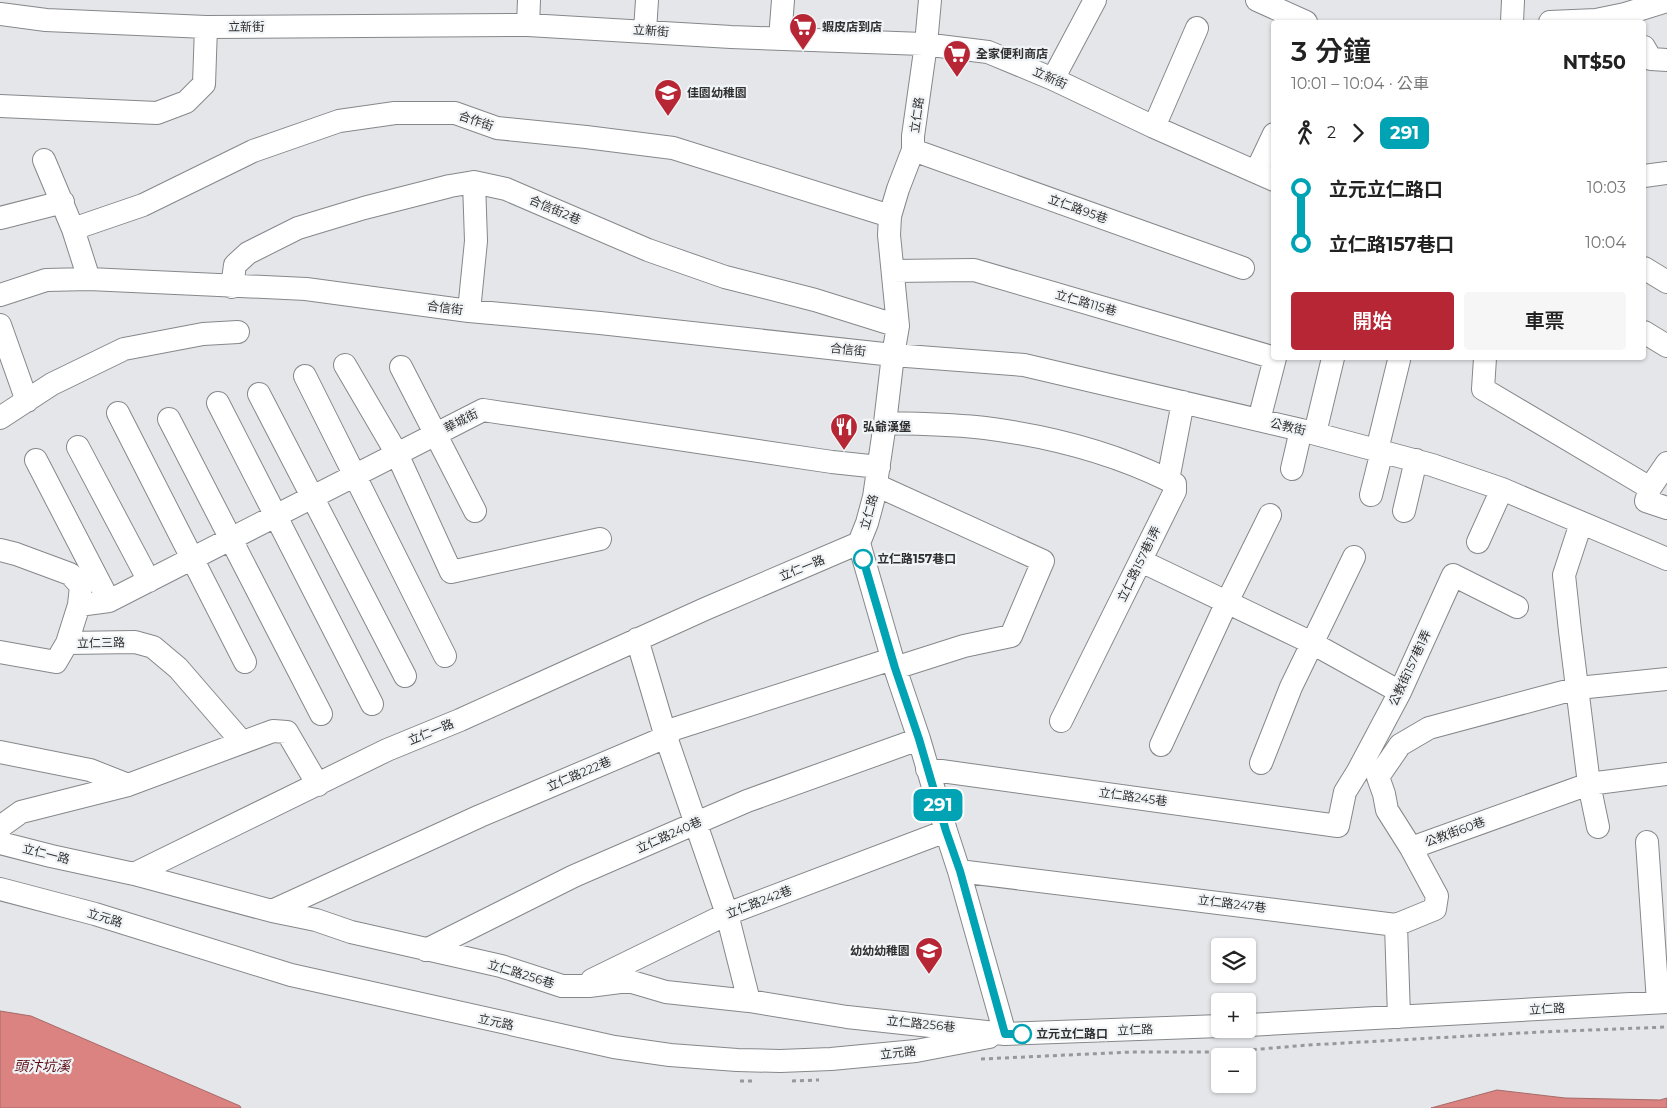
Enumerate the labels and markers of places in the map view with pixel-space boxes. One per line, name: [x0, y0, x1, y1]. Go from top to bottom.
supermarket icon: 蝦皮店到店: [788, 12, 818, 51]
place label: 蝦皮店到店: [822, 19, 882, 34]
supermarket icon: 全家便利商店: [942, 39, 972, 78]
place label: 全家便利商店: [976, 46, 1048, 61]
school or university icon: 佳園幼稚園: [653, 78, 683, 117]
place label: 佳園幼稚園: [687, 85, 747, 100]
restaurant icon: 弘爺漢堡: [829, 412, 859, 451]
place label: 弘爺漢堡: [863, 419, 911, 434]
marker: 立仁路157巷口: [853, 549, 873, 569]
place label: 立仁路157巷口: [877, 551, 956, 566]
school or university icon: 幼幼幼稚園: [914, 936, 944, 975]
place label: 幼幼幼稚園: [850, 943, 910, 958]
marker: 立元立仁路口: [1012, 1024, 1032, 1044]
place label: 立元立仁路口: [1036, 1026, 1108, 1041]

